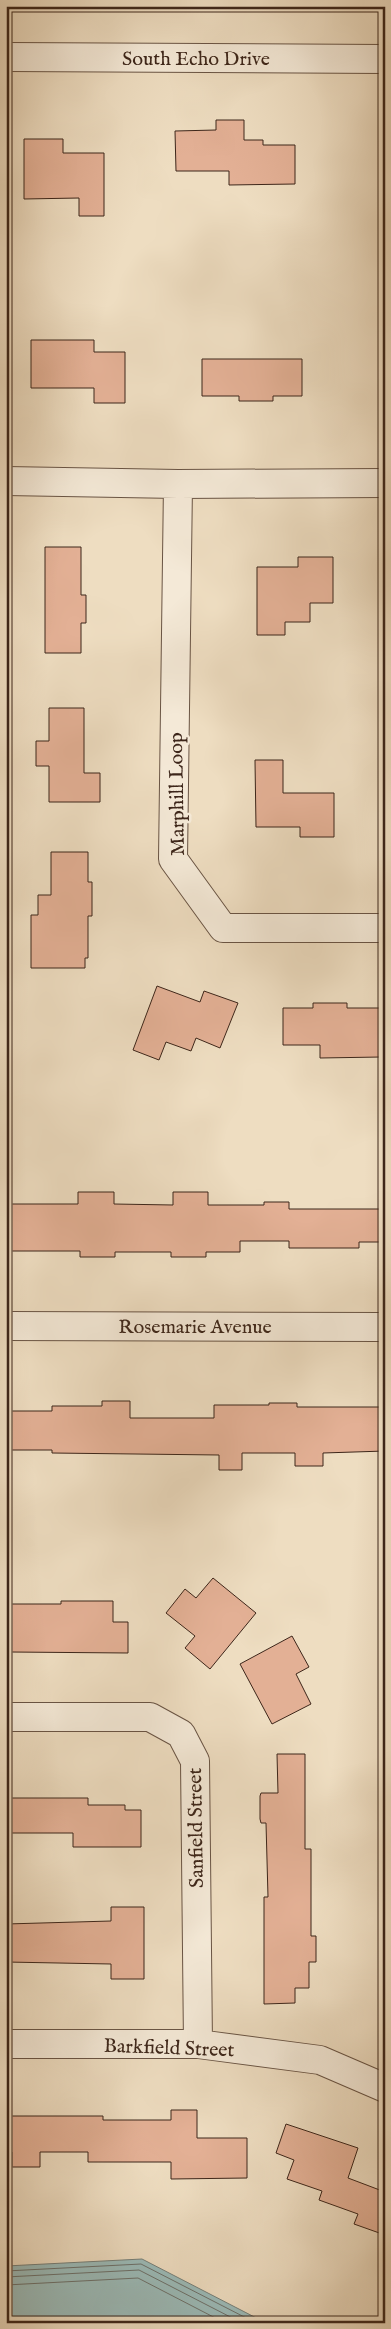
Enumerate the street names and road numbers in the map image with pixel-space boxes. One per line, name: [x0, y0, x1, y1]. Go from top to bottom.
street label: South Echo Drive: [122, 47, 270, 72]
street label: Marphill Loop: [164, 732, 191, 856]
street label: Rosemarie Avenue: [118, 1315, 272, 1340]
street label: Sanfield Street: [183, 1767, 210, 1888]
street label: Barkfield Street: [103, 2034, 235, 2063]

